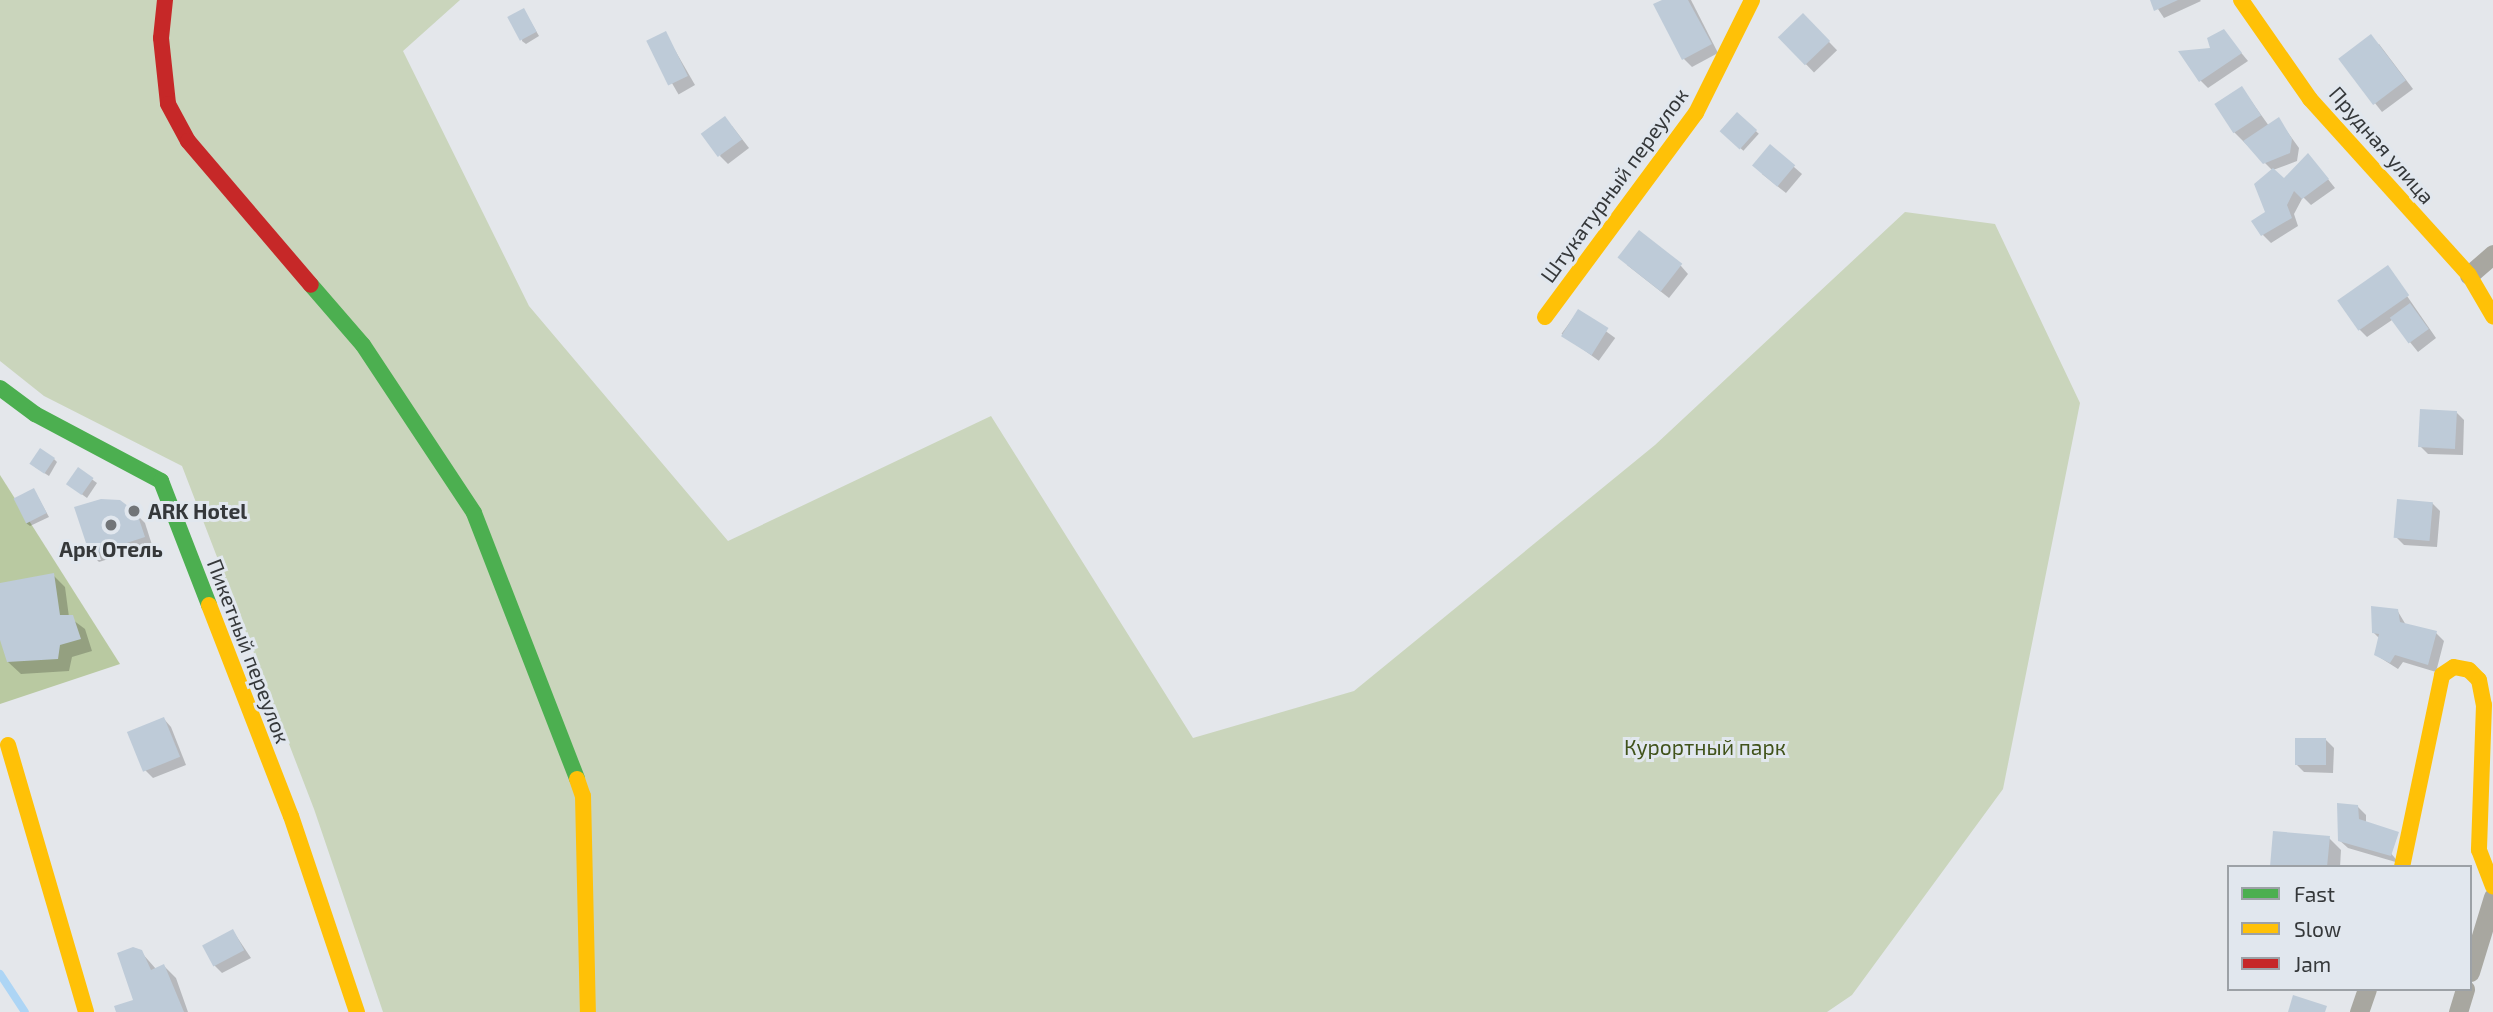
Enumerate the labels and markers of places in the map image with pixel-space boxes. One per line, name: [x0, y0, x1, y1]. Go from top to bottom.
place label: ARK Hotel: [148, 498, 247, 524]
marker: ARK Hotel: [126, 503, 142, 519]
marker: Арк Отель: [103, 517, 119, 533]
place label: Арк Отель: [59, 536, 163, 562]

